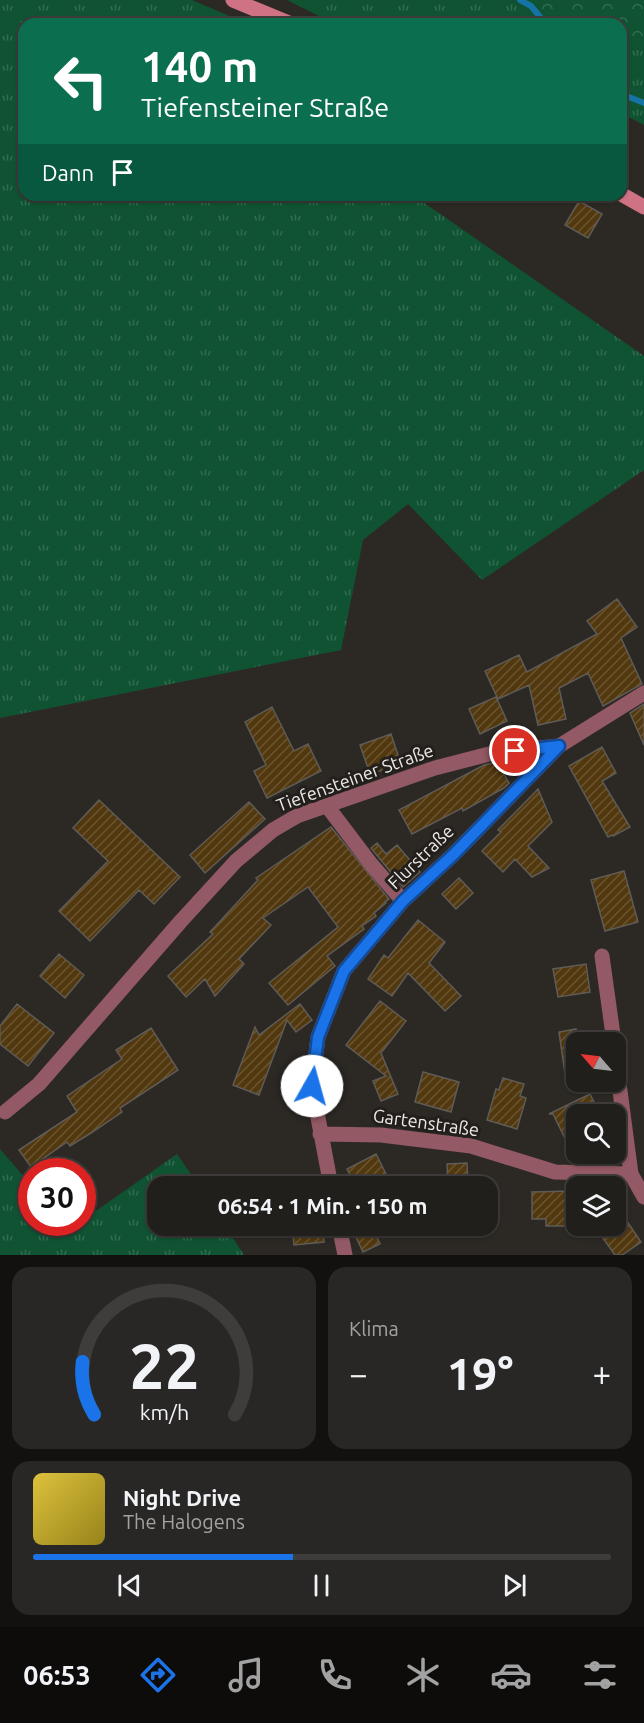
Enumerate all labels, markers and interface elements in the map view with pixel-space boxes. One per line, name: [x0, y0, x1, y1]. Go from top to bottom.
icon: left: [42, 42, 120, 120]
text: 140 m: [141, 43, 258, 90]
text: Tiefensteiner Straße: [141, 92, 389, 122]
icon: arrive: [106, 156, 139, 189]
text: Dann: [42, 160, 94, 185]
pin: [489, 725, 540, 776]
icon: arrive: [498, 734, 531, 767]
street label: Tiefensteiner Straße: [274, 739, 436, 815]
street label: Flurstraße: [384, 820, 457, 892]
north arrow: [566, 1032, 626, 1092]
map controls: [566, 1032, 626, 1236]
position arrow: [280, 1054, 344, 1118]
button: search: [566, 1104, 626, 1164]
street label: Gartenstraße: [372, 1105, 481, 1139]
speed limit sign: 30: [18, 1158, 96, 1236]
button: layers: [566, 1176, 626, 1236]
text: 06:54 · 1 Min. · 150 m: [218, 1193, 427, 1218]
text: Klima: [349, 1317, 399, 1340]
text: 22: [129, 1331, 199, 1401]
text: 19°: [447, 1348, 513, 1399]
text: −: [349, 1355, 368, 1392]
text: +: [592, 1355, 611, 1392]
text: km/h: [139, 1400, 189, 1424]
text: Night Drive: [123, 1485, 241, 1510]
text: The Halogens: [123, 1510, 245, 1533]
icon: previous: [113, 1569, 146, 1602]
icon: pause: [305, 1569, 338, 1602]
icon: next: [498, 1569, 531, 1602]
icon: directions: [137, 1654, 179, 1696]
icon: music: [225, 1654, 267, 1696]
icon: phone: [314, 1654, 356, 1696]
icon: climate: [402, 1654, 444, 1696]
icon: car: [490, 1654, 532, 1696]
icon: filters: [579, 1654, 621, 1696]
text: 06:53: [23, 1660, 91, 1690]

